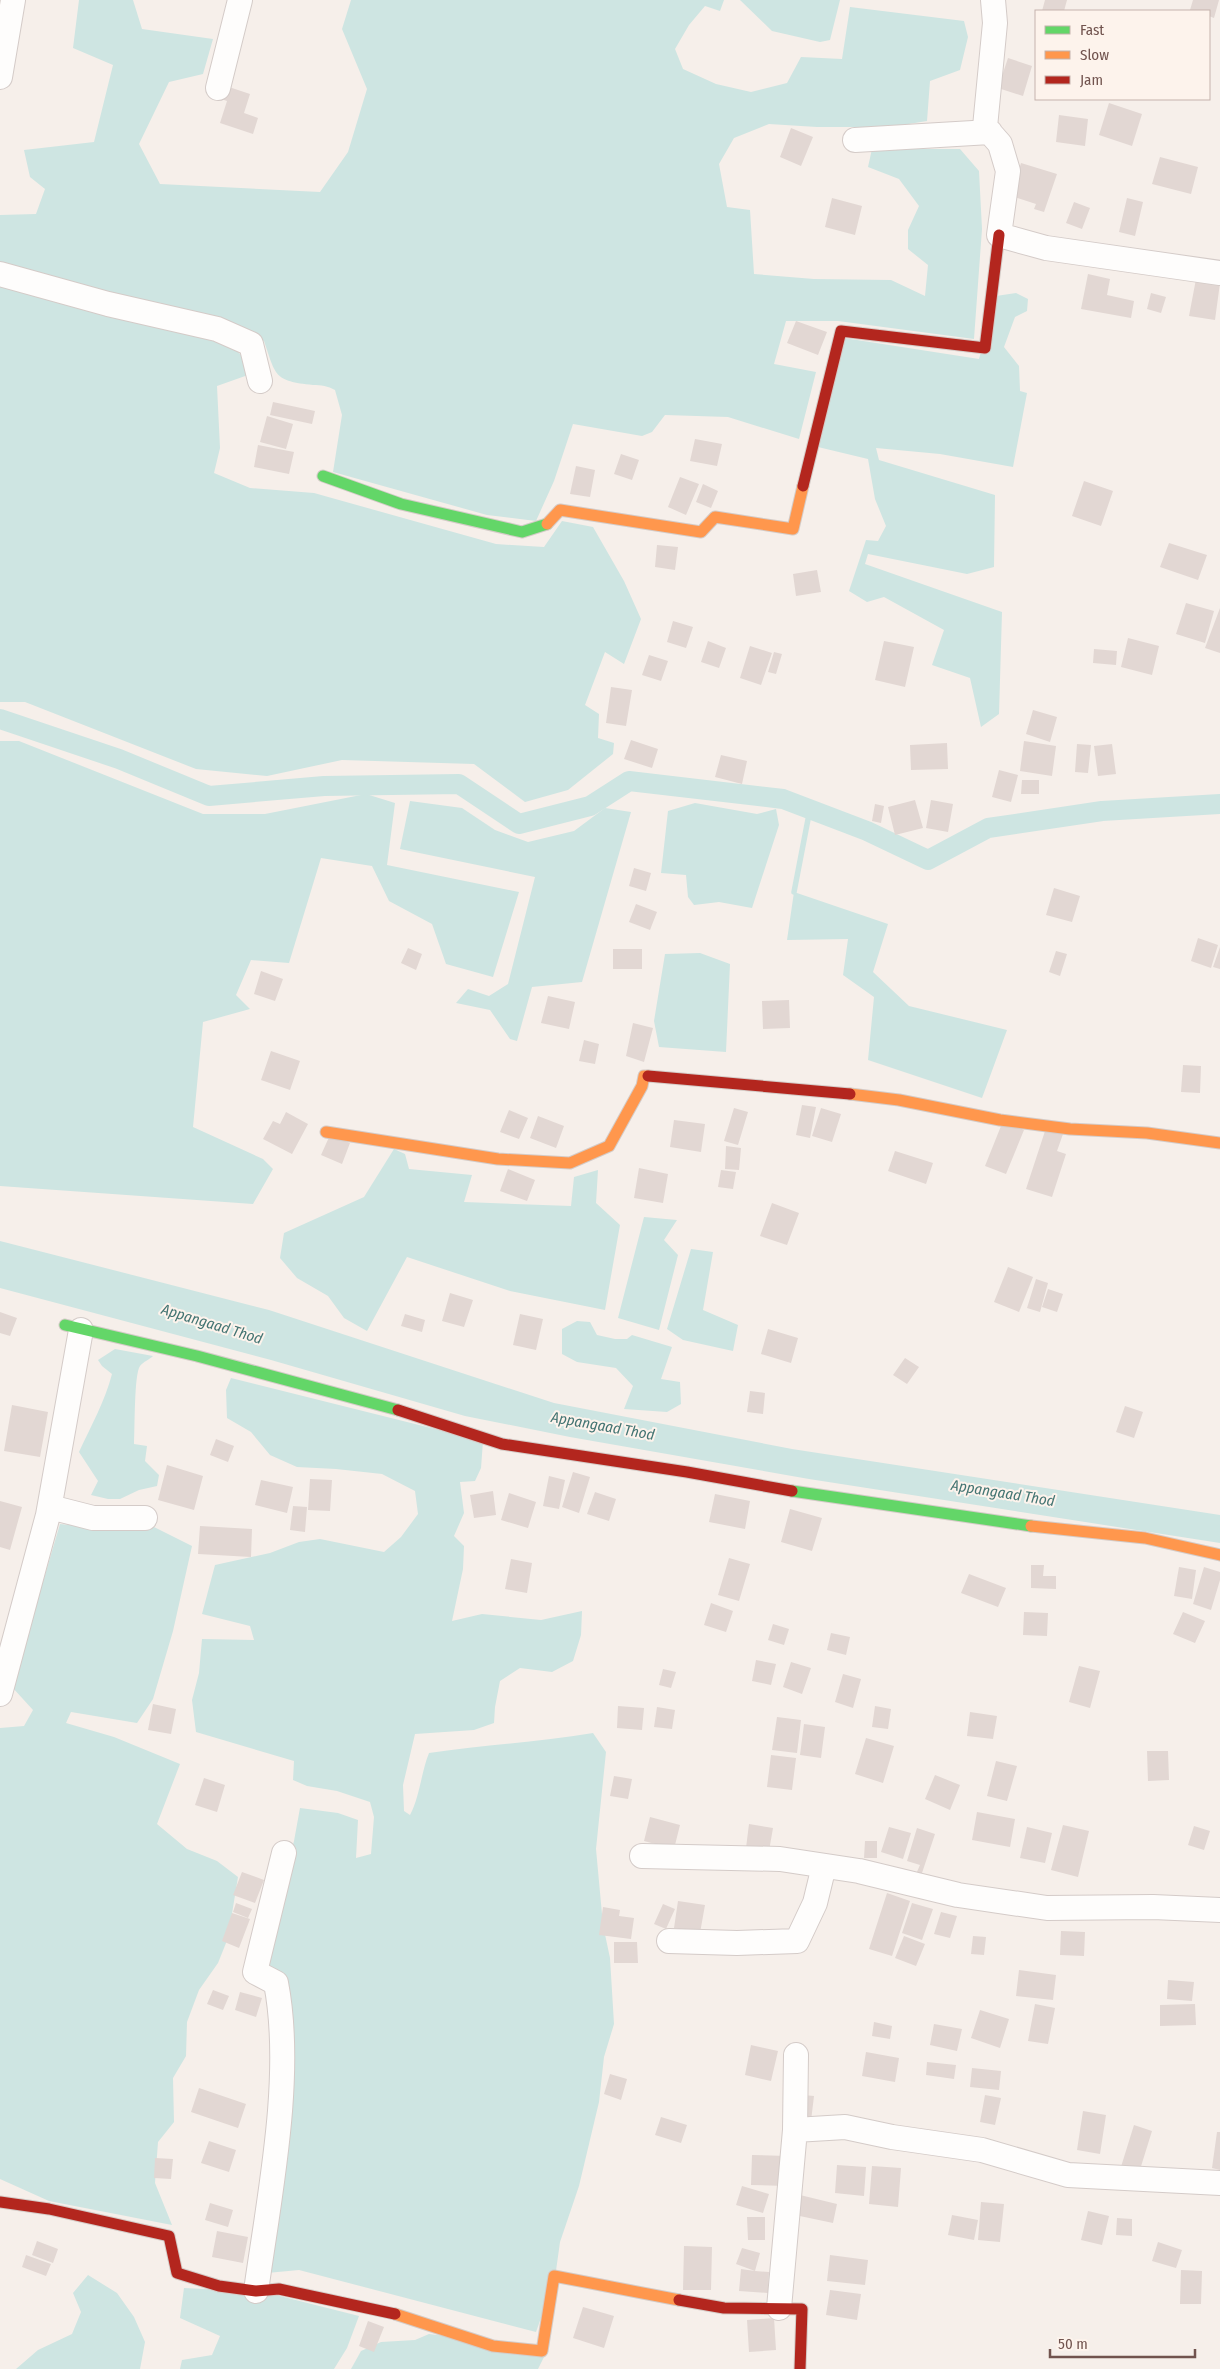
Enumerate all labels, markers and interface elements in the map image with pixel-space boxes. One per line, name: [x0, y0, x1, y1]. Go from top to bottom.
legend: [1035, 10, 1210, 100]
text: Fast: [1080, 21, 1104, 39]
text: Slow: [1080, 46, 1109, 64]
text: Jam: [1080, 71, 1103, 89]
water label: Appangaad Thod: [158, 1300, 265, 1348]
water label: Appangaad Thod: [549, 1408, 656, 1444]
water label: Appangaad Thod: [949, 1476, 1056, 1510]
scale bar: [1050, 2326, 1195, 2358]
text: 50 m: [1058, 2335, 1088, 2353]

